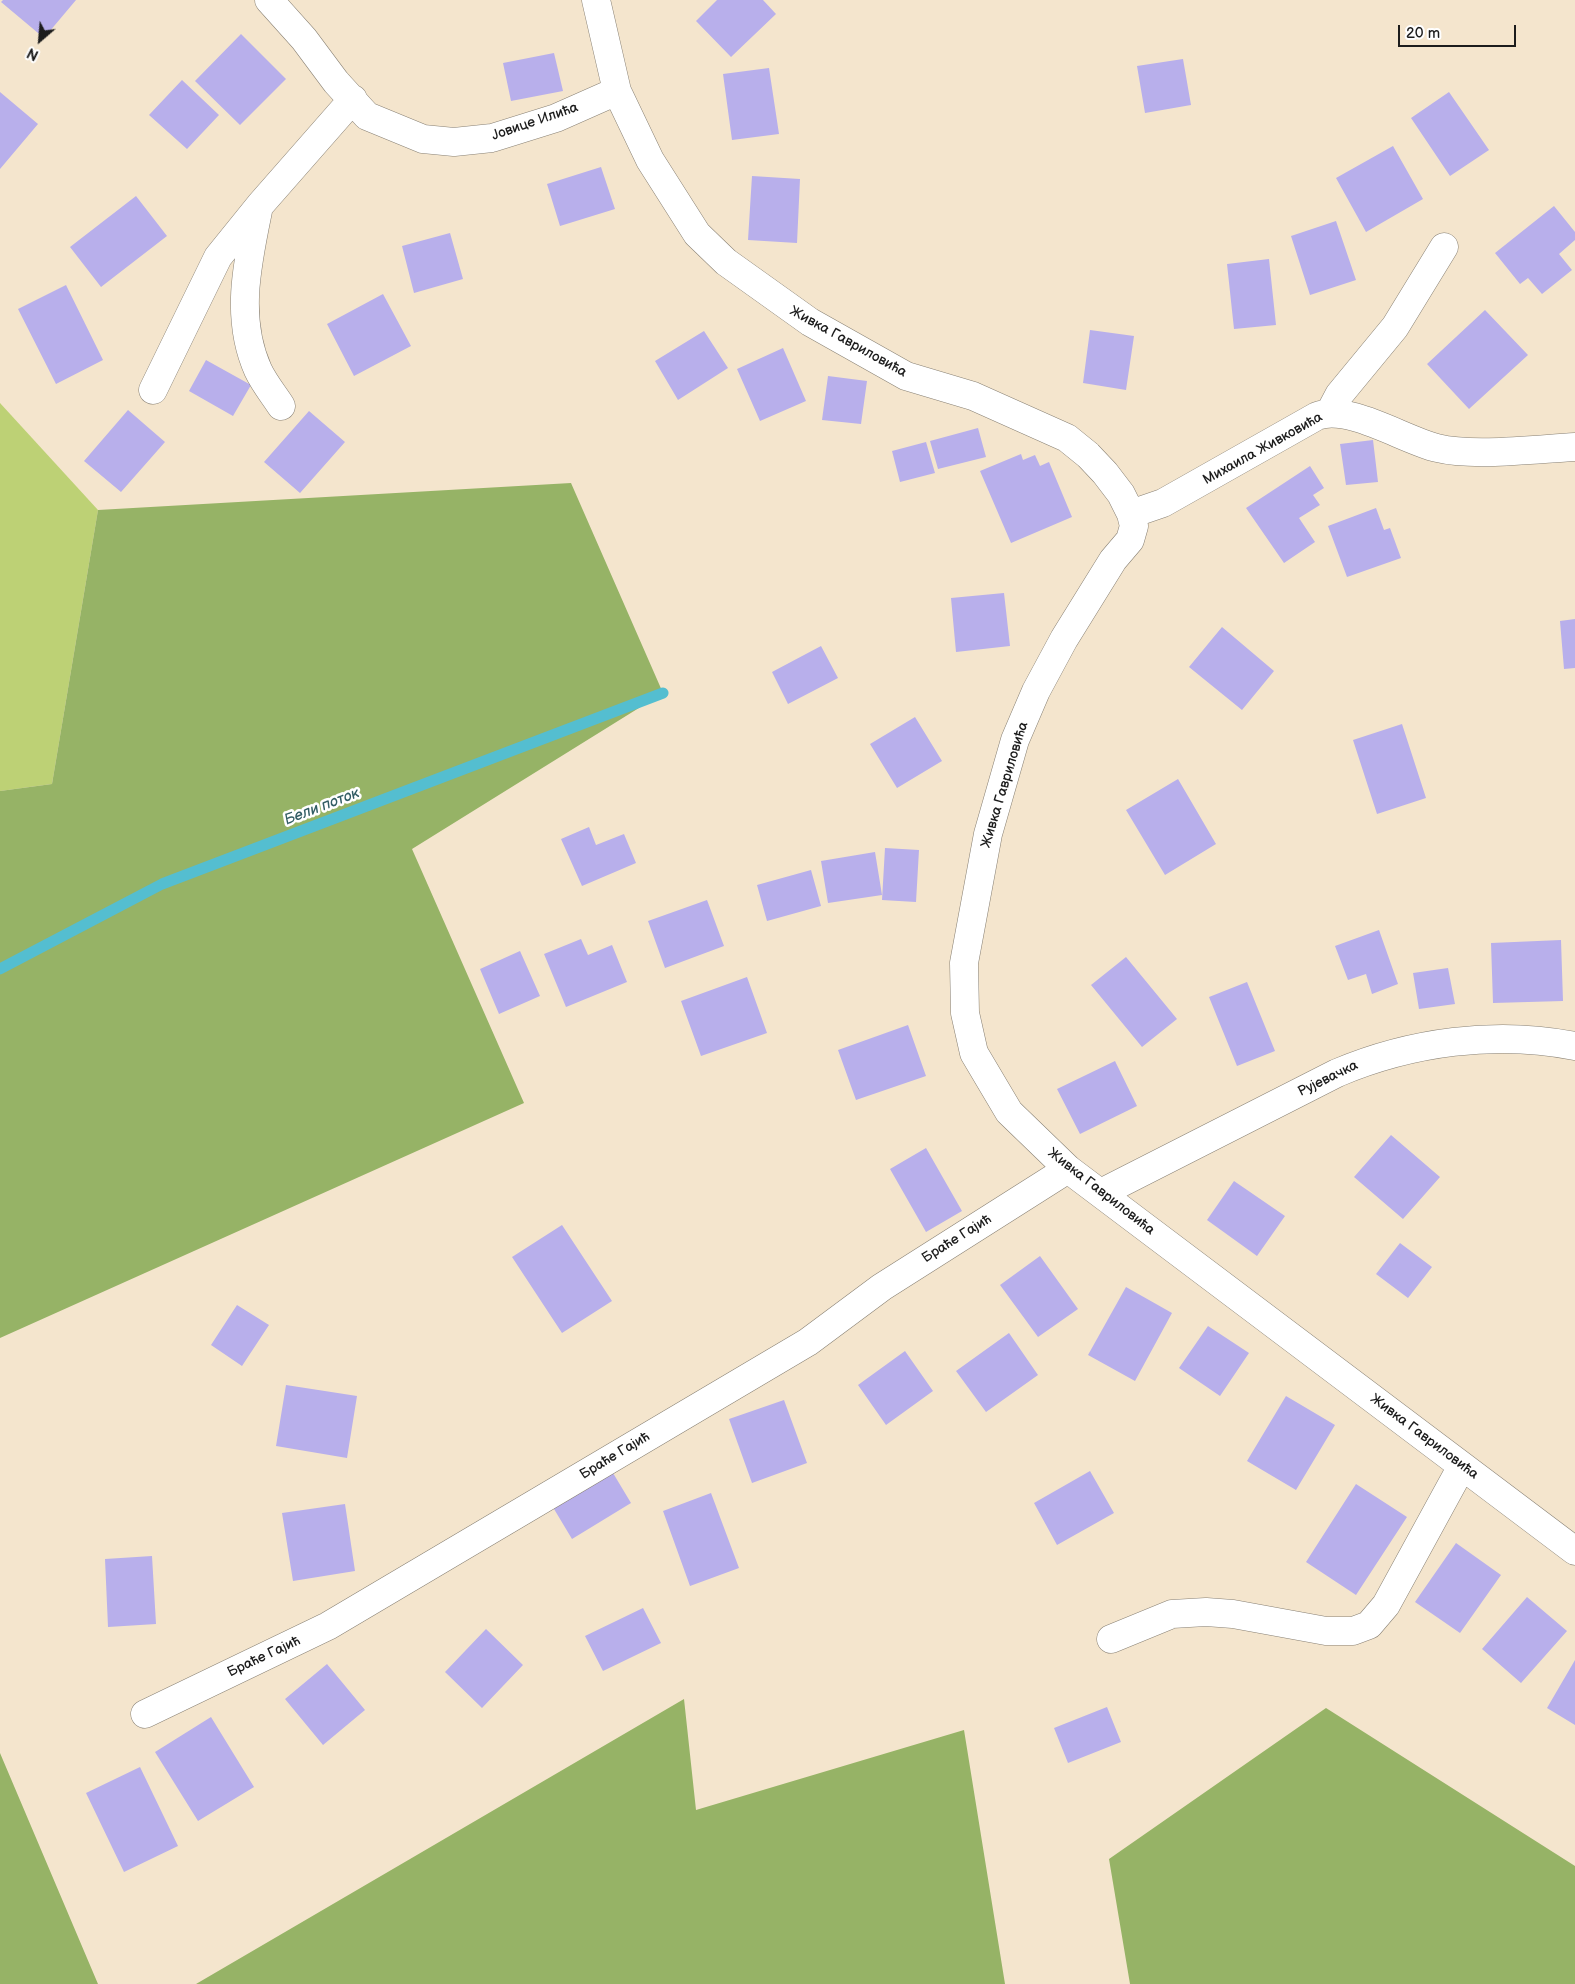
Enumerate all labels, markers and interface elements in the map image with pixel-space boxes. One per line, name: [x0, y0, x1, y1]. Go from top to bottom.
north arrow: [15, 15, 65, 65]
scale bar: [1400, 15, 1518, 47]
text: 20 m: [1406, 24, 1440, 43]
text: N: [24, 44, 42, 64]
street label: Јовице Илића: [490, 99, 580, 145]
street label: Живка Гавриловића: [786, 303, 910, 381]
street label: Михаила Живковића: [1200, 409, 1326, 489]
street label: Живка Гавриловића: [978, 720, 1032, 850]
water label: Бели поток: [282, 784, 362, 830]
street label: Рујевачка: [1295, 1057, 1361, 1101]
street label: Живка Гавриловића: [1044, 1145, 1158, 1239]
street label: Браће Гајић: [919, 1211, 995, 1267]
street label: Живка Гавриловића: [1367, 1391, 1481, 1483]
street label: Браће Гајић: [577, 1429, 653, 1483]
street label: Браће Гајић: [225, 1633, 303, 1681]

